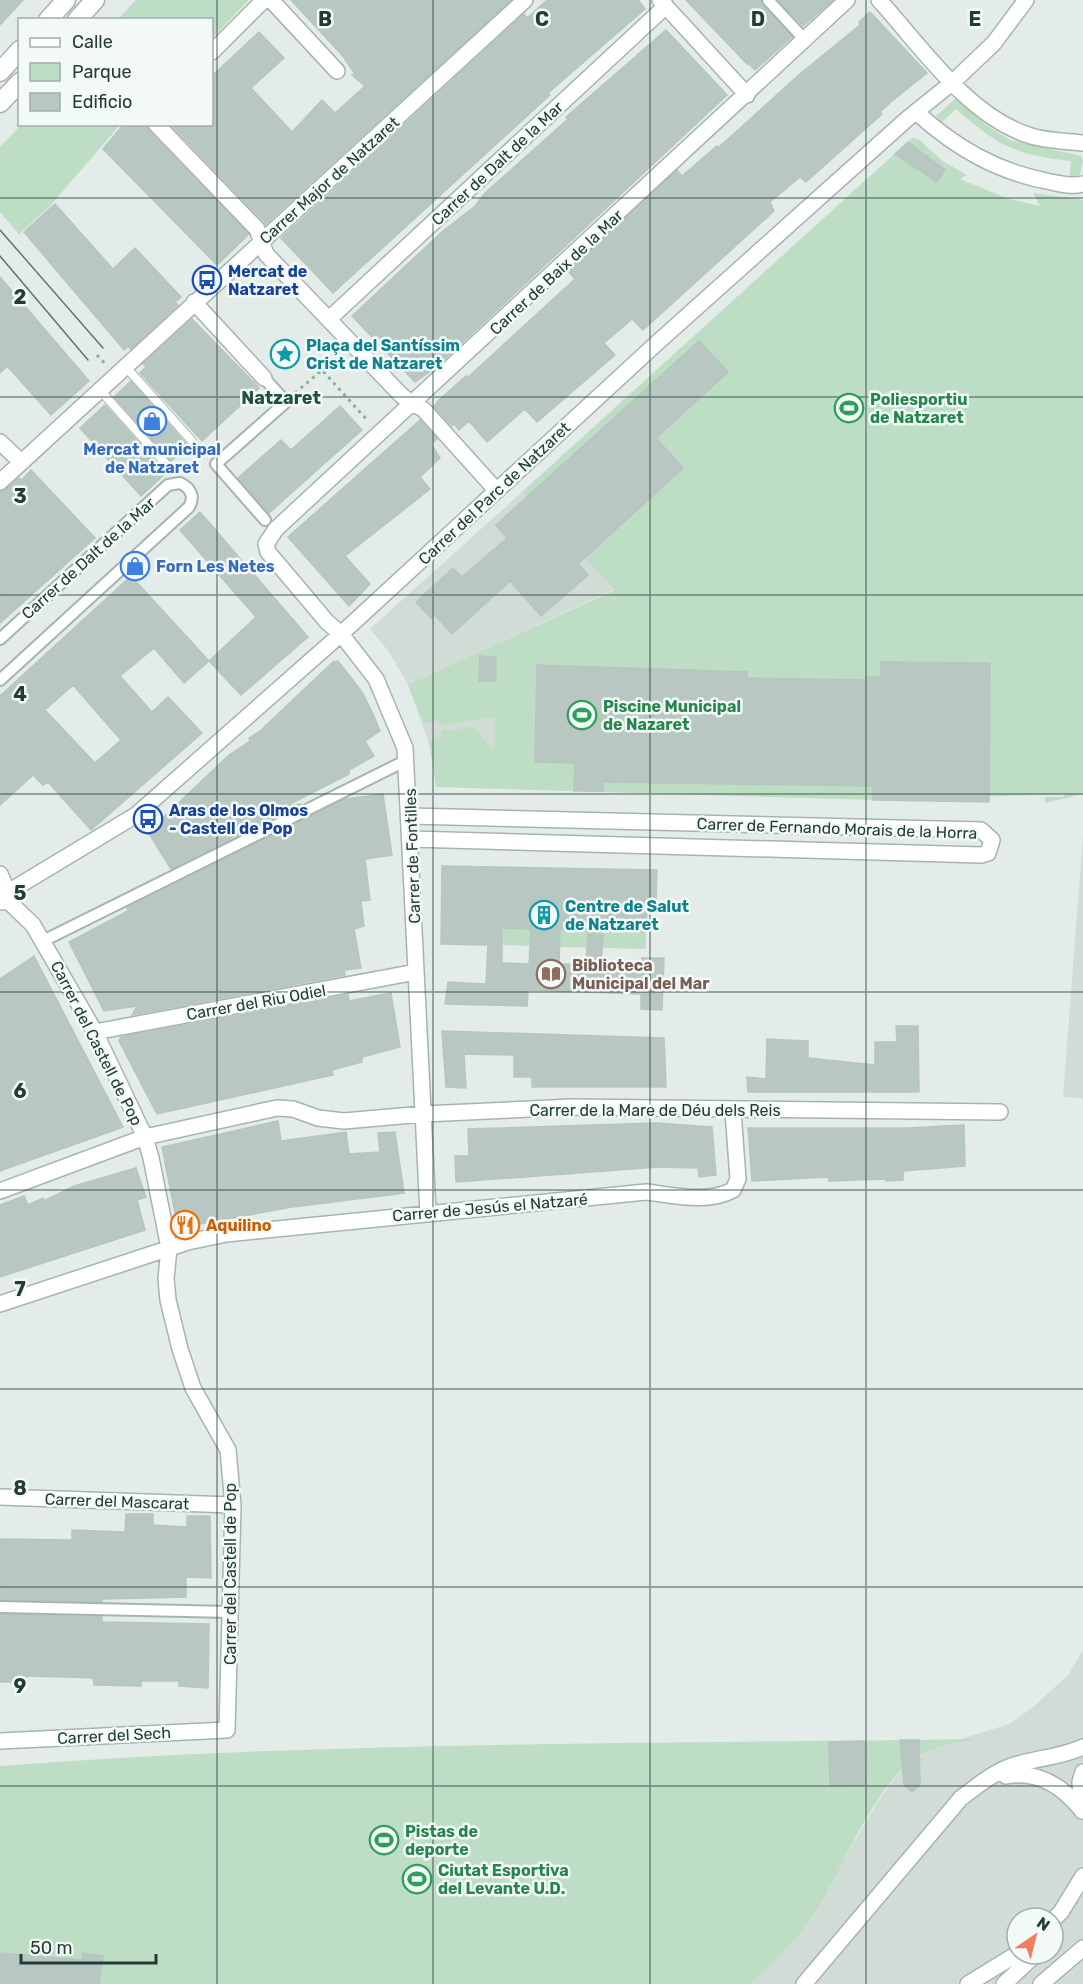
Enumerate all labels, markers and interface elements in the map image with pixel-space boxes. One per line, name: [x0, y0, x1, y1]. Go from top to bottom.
text: B: [318, 7, 332, 31]
text: C: [535, 7, 549, 31]
text: D: [751, 7, 765, 31]
text: E: [969, 7, 981, 31]
legend: [18, 18, 213, 126]
text: Calle: [72, 31, 113, 53]
text: Parque: [72, 61, 132, 83]
text: Edificio: [72, 91, 132, 113]
street label: Carrer de Dalt de la Mar: [428, 97, 567, 229]
street label: Carrer Major de Natzaret: [256, 113, 403, 248]
street label: Carrer de Baix de la Mar: [486, 206, 627, 339]
place label: Mercat de Natzaret: [228, 262, 307, 299]
bus stop icon: Mercat de Natzaret: [191, 264, 223, 296]
text: 2: [14, 285, 27, 309]
place label: Plaça del Santíssim Crist de Natzaret: [306, 336, 460, 373]
place icon: Plaça del Santíssim Crist de Natzaret: [269, 338, 301, 370]
district label: Natzaret: [241, 387, 321, 409]
place label: Poliesportiu de Natzaret: [870, 390, 967, 427]
sports icon: Poliesportiu de Natzaret: [833, 392, 865, 424]
shop icon: Mercat municipal de Natzaret: [136, 405, 168, 437]
street label: Carrer del Parc de Natzaret: [415, 418, 574, 569]
place label: Mercat municipal de Natzaret: [83, 440, 221, 477]
text: 3: [13, 484, 27, 508]
street label: Carrer de Dalt de la Mar: [18, 493, 159, 623]
shop icon: Forn Les Netes: [119, 550, 151, 582]
place label: Forn Les Netes: [156, 557, 275, 576]
text: 4: [13, 682, 27, 706]
place label: Piscine Municipal de Nazaret: [603, 697, 741, 734]
sports icon: Piscine Municipal de Nazaret: [566, 699, 598, 731]
street label: Carrer de Fontilles: [401, 788, 424, 924]
place label: Aras de los Olmos - Castell de Pop: [169, 801, 308, 838]
bus stop icon: Aras de los Olmos - Castell de Pop: [132, 803, 164, 835]
street label: Carrer de Fernando Morais de la Horra: [696, 814, 978, 843]
text: 5: [14, 881, 27, 905]
place label: Centre de Salut de Natzaret: [565, 897, 689, 934]
building icon: Centre de Salut de Natzaret: [528, 899, 560, 931]
place label: Biblioteca Municipal del Mar: [572, 956, 710, 993]
street label: Carrer del Castell de Pop: [47, 958, 146, 1129]
library icon: Biblioteca Municipal del Mar: [535, 958, 567, 990]
street label: Carrer del Riu Odiel: [185, 981, 327, 1024]
text: 6: [13, 1079, 27, 1103]
street label: Carrer de la Mare de Déu dels Reis: [529, 1101, 781, 1120]
street label: Carrer de Jesús el Natzaré: [391, 1189, 589, 1226]
restaurant icon: Aquilino: [169, 1209, 201, 1241]
place label: Aquilino: [206, 1216, 272, 1235]
text: 7: [14, 1277, 26, 1301]
text: 8: [13, 1476, 27, 1500]
street label: Carrer del Castell de Pop: [221, 1483, 240, 1665]
street label: Carrer del Mascarat: [44, 1489, 190, 1514]
text: 9: [14, 1674, 27, 1698]
street label: Carrer del Sech: [57, 1723, 171, 1748]
place label: Pistas de deporte: [405, 1822, 478, 1859]
sports icon: Pistas de deporte: [368, 1824, 400, 1856]
place label: Ciutat Esportiva del Levante U.D.: [438, 1861, 569, 1898]
sports icon: Ciutat Esportiva del Levante U.D.: [401, 1863, 433, 1895]
north arrow: [1005, 1906, 1065, 1966]
text: N: [1033, 1913, 1053, 1935]
scale bar: [21, 1927, 156, 1965]
text: 50 m: [30, 1937, 73, 1959]

